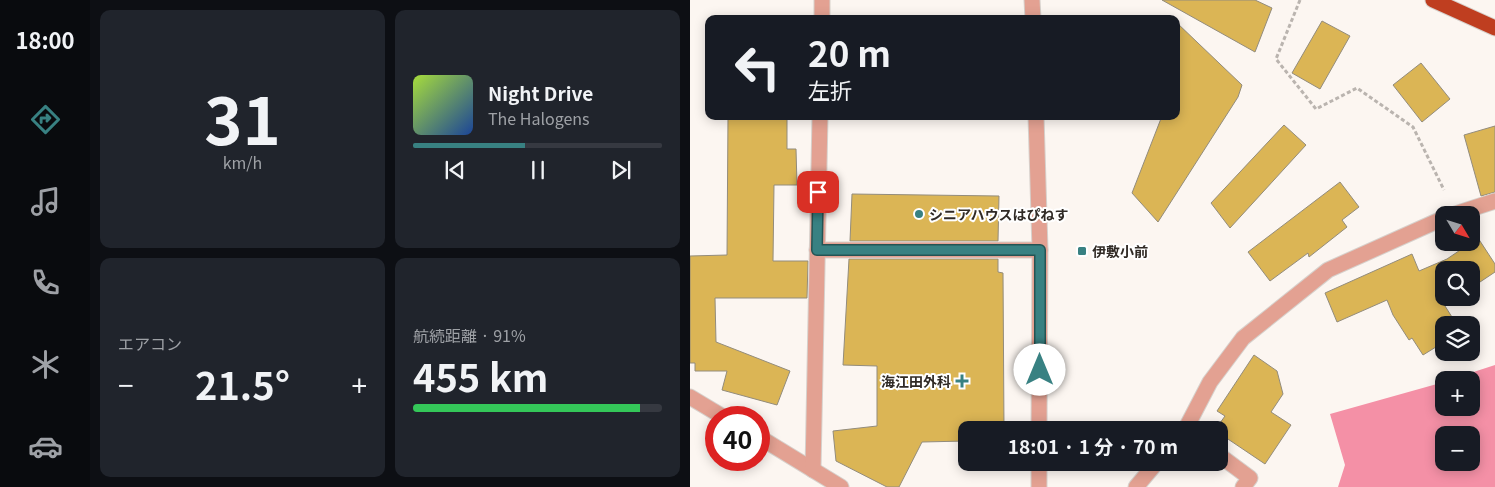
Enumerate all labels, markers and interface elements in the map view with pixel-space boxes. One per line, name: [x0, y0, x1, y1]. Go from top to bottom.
text: 18:00: [15, 23, 75, 55]
text: 20 m: [808, 26, 891, 77]
icon: left: [725, 35, 790, 100]
text: 31: [204, 70, 281, 164]
text: 左折: [808, 73, 852, 105]
text: Night Drive: [488, 79, 593, 106]
icon: directions: [28, 102, 63, 137]
text: The Halogens: [488, 106, 590, 130]
text: km/h: [223, 150, 262, 174]
icon: previous: [441, 156, 469, 184]
icon: pause: [524, 156, 552, 184]
icon: next: [607, 156, 635, 184]
pin: [797, 171, 839, 213]
icon: arrive: [804, 178, 832, 206]
icon: music: [28, 184, 63, 219]
place label: シニアハウスはぴねす: [929, 204, 1068, 224]
north arrow: [1435, 206, 1480, 251]
map controls: [1435, 206, 1480, 471]
marker: シニアハウスはぴねす: [913, 208, 925, 220]
place label: 伊敷小前: [1092, 241, 1148, 261]
marker: 伊敷小前: [1076, 245, 1088, 257]
button: search: [1435, 261, 1480, 306]
icon: phone: [28, 265, 63, 300]
button: layers: [1435, 316, 1480, 361]
text: 航続距離 · 91%: [413, 323, 526, 347]
text: エアコン: [118, 331, 182, 355]
position arrow: [1013, 343, 1065, 395]
icon: climate: [28, 347, 63, 382]
text: 455 km: [413, 348, 548, 403]
text: 21.5°: [195, 356, 290, 411]
text: −: [118, 364, 134, 404]
text: +: [351, 364, 367, 404]
place label: 海江田外科: [881, 371, 951, 391]
button: +: [1435, 371, 1480, 416]
marker: 海江田外科: [955, 374, 969, 388]
speed limit sign: 40: [705, 406, 770, 471]
button: −: [1435, 426, 1480, 471]
icon: car: [28, 429, 63, 464]
text: 18:01 · 1 分 · 70 m: [1008, 432, 1178, 459]

